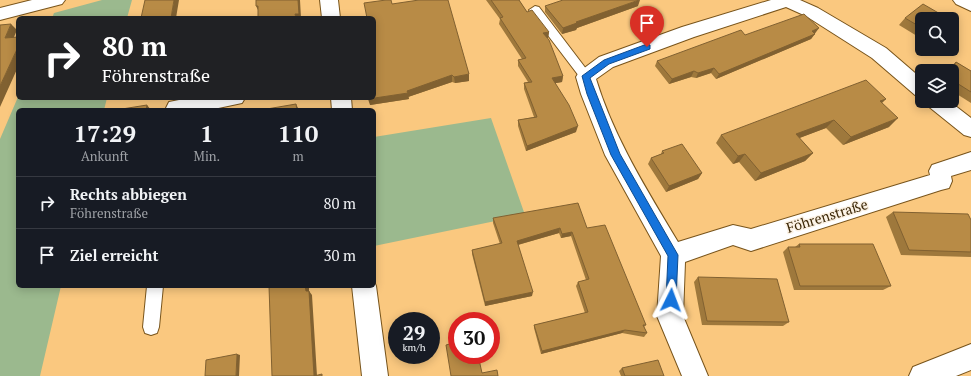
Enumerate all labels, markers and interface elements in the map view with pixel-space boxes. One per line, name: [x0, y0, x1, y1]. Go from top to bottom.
pin: [630, 6, 664, 47]
icon: arrive: [636, 12, 658, 34]
map controls: [915, 12, 959, 108]
button: search: [915, 12, 959, 56]
text: 80 m: [102, 27, 167, 64]
icon: right: [36, 32, 88, 84]
text: Föhrenstraße: [102, 63, 210, 87]
button: layers: [915, 64, 959, 108]
text: 17:29: [74, 117, 136, 149]
text: 1: [200, 117, 214, 149]
text: 110: [278, 117, 318, 149]
text: Ankunft: [81, 147, 129, 165]
text: Min.: [194, 147, 220, 165]
text: m: [292, 147, 304, 165]
text: Rechts abbiegen: [70, 184, 187, 204]
icon: right: [36, 192, 58, 214]
text: 80 m: [323, 193, 356, 213]
street label: Föhrenstraße: [784, 194, 870, 237]
text: Föhrenstraße: [70, 204, 148, 222]
icon: arrive: [36, 244, 58, 266]
text: Ziel erreicht: [70, 245, 158, 265]
text: 30 m: [323, 245, 356, 265]
position arrow: [650, 279, 692, 321]
speed limit sign: 30: [448, 312, 500, 364]
text: 29: [403, 319, 425, 346]
text: km/h: [402, 341, 426, 354]

